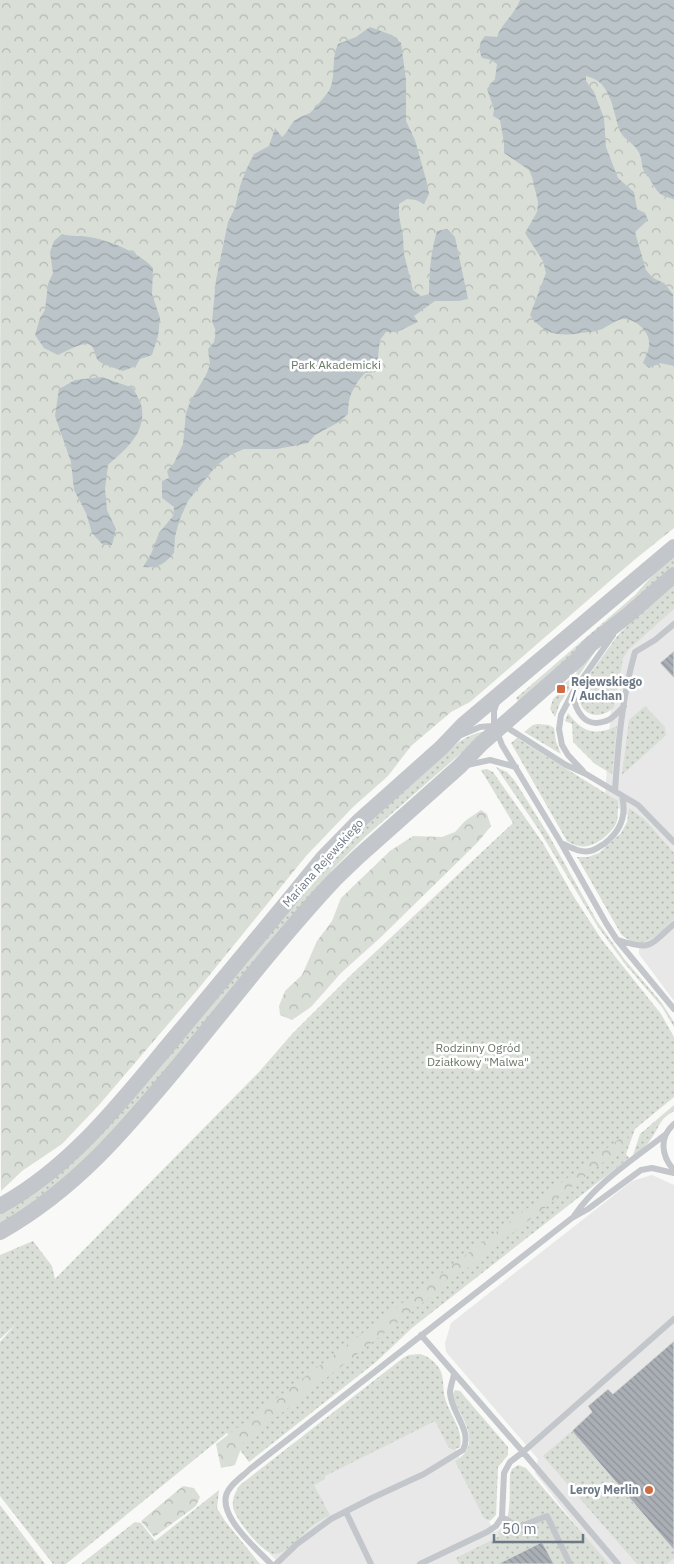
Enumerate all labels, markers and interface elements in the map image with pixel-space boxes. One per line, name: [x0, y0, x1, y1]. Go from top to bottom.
park label: Park Akademicki: [291, 357, 381, 372]
place label: Rejewskiego / Auchan: [571, 674, 643, 703]
marker: Rejewskiego / Auchan: [555, 683, 567, 695]
street label: Mariana Rejewskiego: [279, 815, 366, 910]
park label: Rodzinny Ogród Działkowy "Malwa": [427, 1040, 529, 1069]
place label: Leroy Merlin: [570, 1482, 639, 1497]
marker: Leroy Merlin: [643, 1484, 655, 1496]
scale bar: [494, 1512, 583, 1544]
text: 50 m: [502, 1519, 537, 1538]

